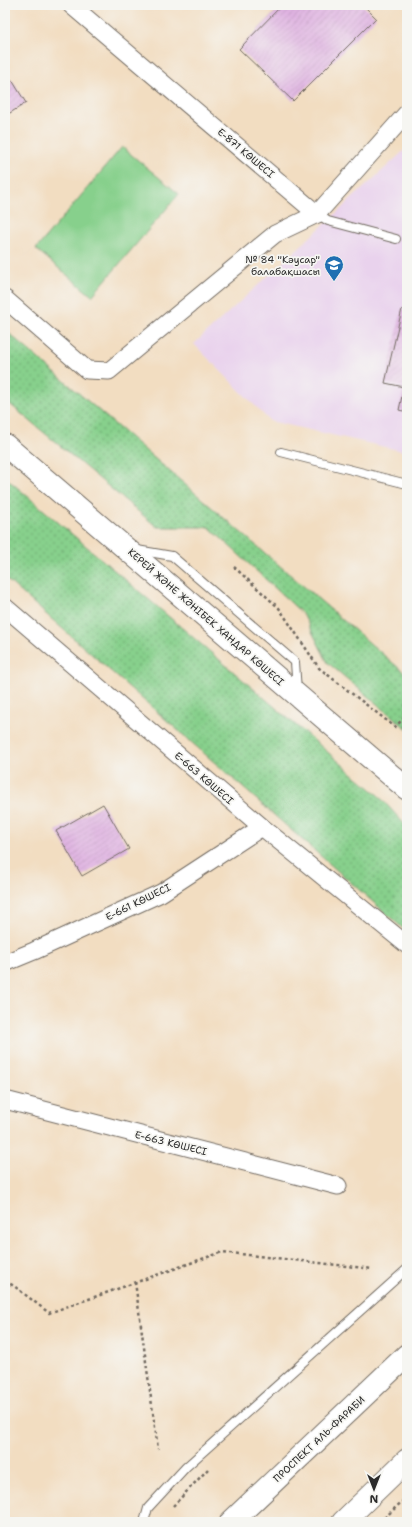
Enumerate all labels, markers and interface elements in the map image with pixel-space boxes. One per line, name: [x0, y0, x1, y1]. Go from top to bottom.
street label: Е-871 КӨШЕСІ: [215, 125, 278, 181]
place label: № 84 "Кәусар" балабақшасы: [245, 253, 320, 278]
school or university icon: № 84 "Кәусар" балабақшасы: [323, 254, 345, 282]
street label: КЕРЕЙ ЖӘНЕ ЖӘНІБЕК ХАНДАР КӨШЕСІ: [125, 546, 287, 689]
street label: Е-663 КӨШЕСІ: [172, 749, 236, 807]
street label: Е-661 КӨШЕСІ: [103, 880, 173, 923]
street label: Е-663 КӨШЕСІ: [134, 1128, 209, 1158]
street label: ПРОСПЕКТ АЛЬ-ФАРАБИ: [271, 1393, 367, 1485]
north arrow: [354, 1469, 394, 1509]
text: N: [369, 1491, 378, 1506]

